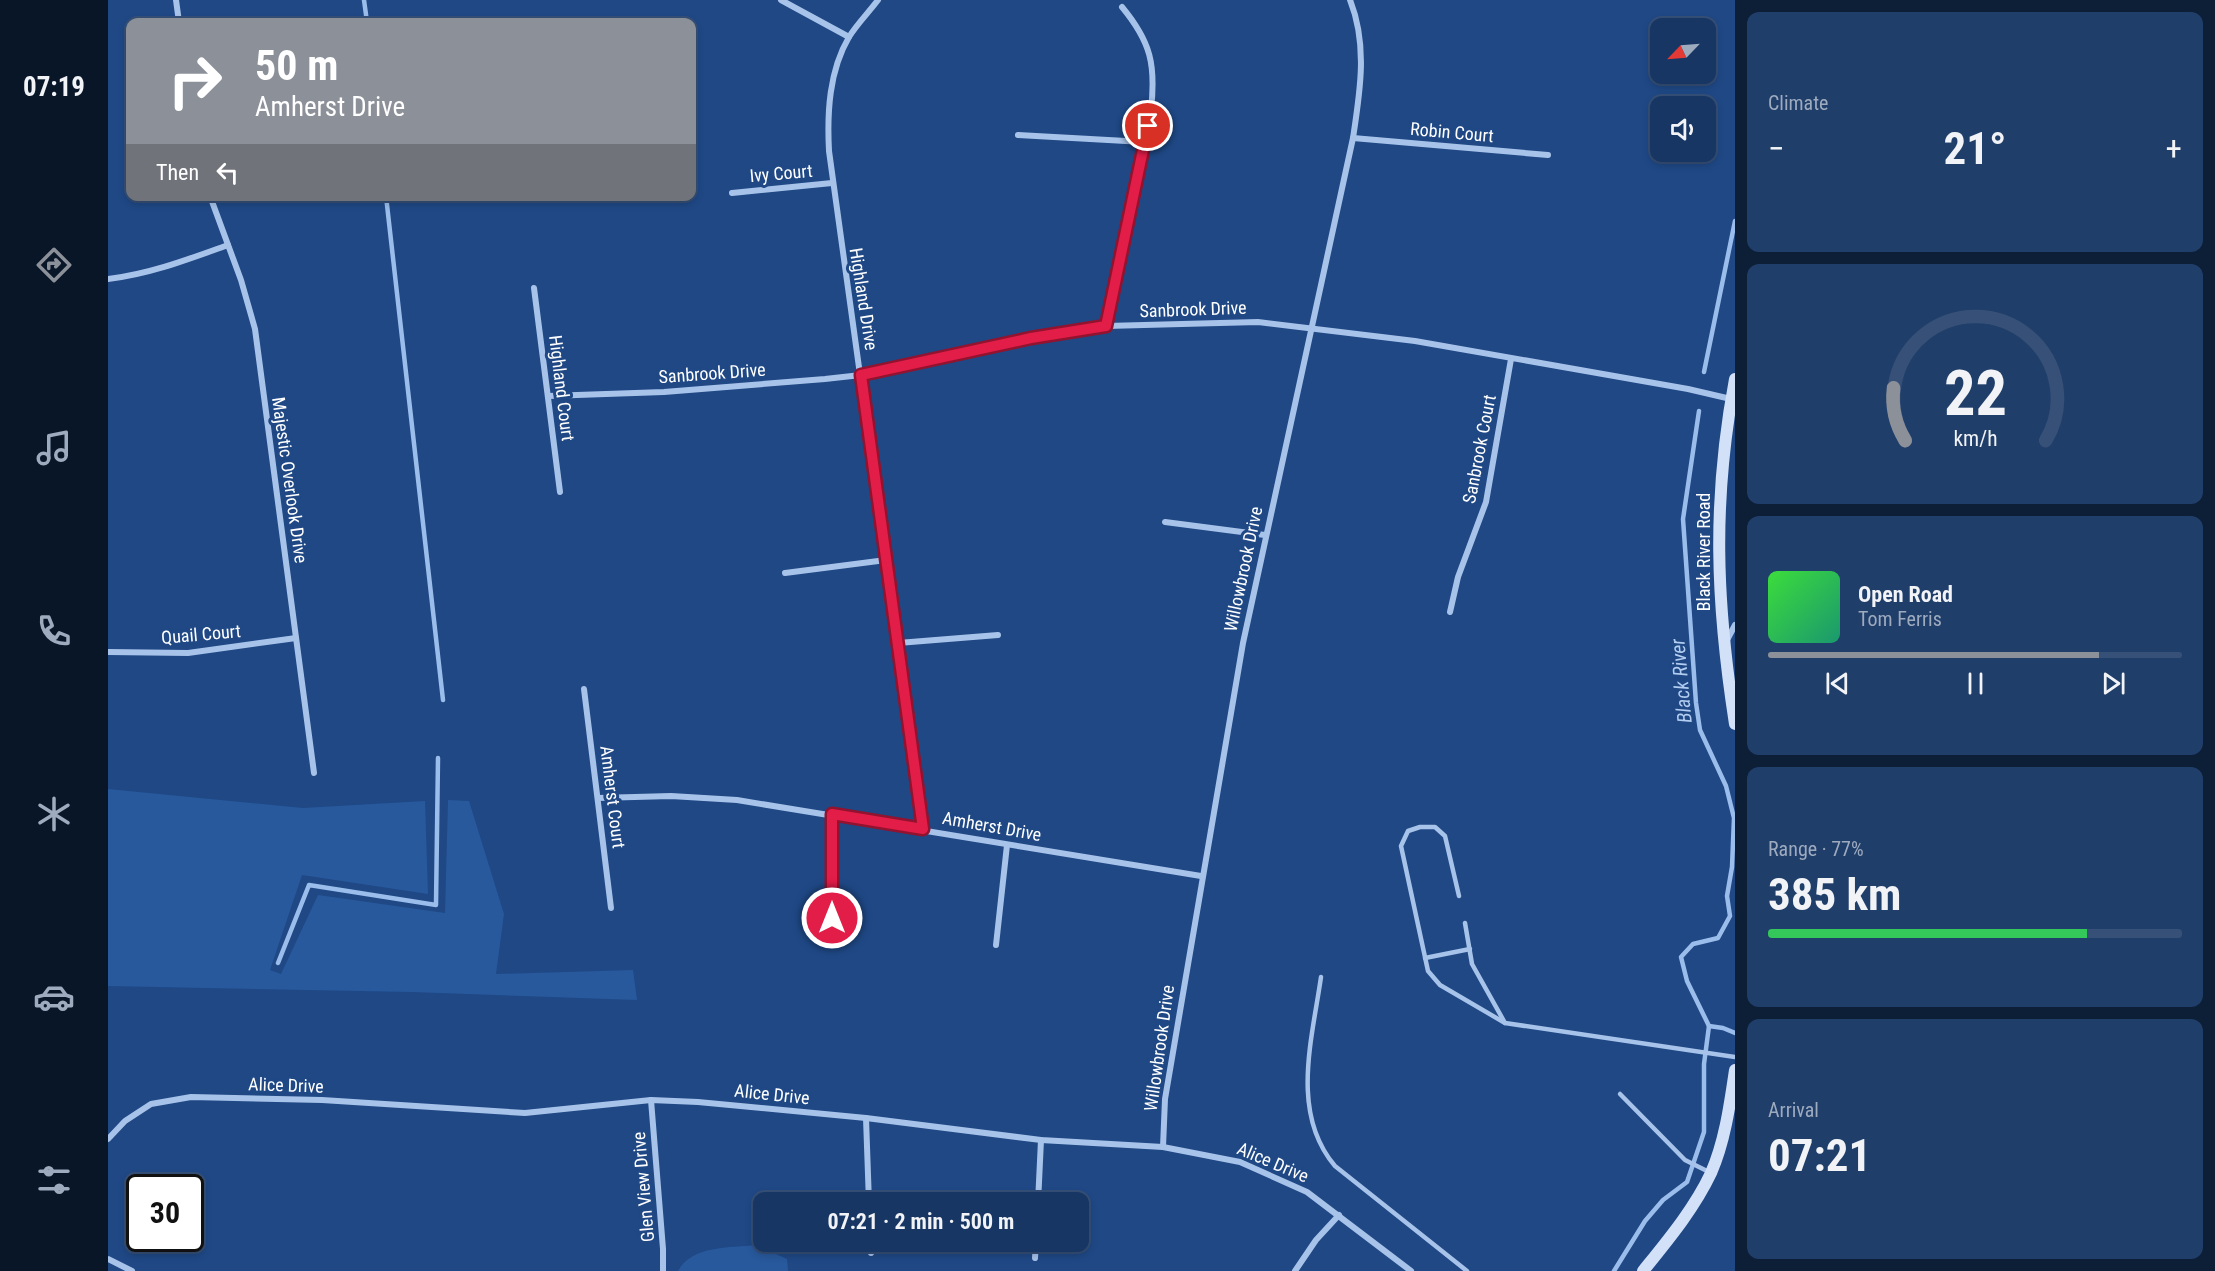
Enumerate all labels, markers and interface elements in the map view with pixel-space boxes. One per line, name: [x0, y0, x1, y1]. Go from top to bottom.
north arrow: [1650, 18, 1716, 84]
map controls: [1650, 18, 1716, 162]
text: 50 m: [255, 41, 338, 90]
icon: right: [156, 42, 234, 120]
text: 07:19: [23, 71, 85, 103]
text: Amherst Drive: [255, 91, 405, 123]
text: Climate: [1768, 91, 1828, 115]
button: sound: [1650, 96, 1716, 162]
pin: [1122, 100, 1173, 151]
icon: arrive: [1131, 109, 1164, 142]
street label: Robin Court: [1409, 118, 1495, 146]
text: 21°: [1944, 122, 2007, 175]
text: −: [1768, 129, 1785, 168]
text: +: [2166, 129, 2182, 168]
icon: left: [211, 156, 244, 189]
text: Then: [156, 160, 199, 185]
street label: Ivy Court: [749, 160, 813, 186]
icon: directions: [33, 244, 75, 286]
street label: Highland Drive: [846, 246, 882, 352]
street label: Sanbrook Drive: [1139, 297, 1247, 321]
street label: Highland Court: [545, 334, 579, 442]
text: 22: [1943, 357, 2007, 430]
street label: Sanbrook Drive: [658, 359, 766, 387]
street label: Sanbrook Court: [1458, 393, 1500, 505]
street label: Majestic Overlook Drive: [268, 396, 312, 564]
text: km/h: [1953, 426, 1997, 451]
icon: music: [33, 427, 75, 469]
street label: Black River Road: [1693, 493, 1714, 611]
street label: Willowbrook Drive: [1220, 505, 1266, 633]
text: Open Road: [1858, 582, 1953, 607]
text: Tom Ferris: [1858, 607, 1942, 631]
icon: phone: [33, 610, 75, 652]
street label: Quail Court: [160, 620, 242, 648]
water label: Black River: [1665, 637, 1697, 724]
icon: previous: [1821, 667, 1854, 700]
icon: pause: [1959, 667, 1992, 700]
icon: next: [2097, 667, 2130, 700]
street label: Amherst Court: [596, 744, 630, 850]
icon: climate: [33, 793, 75, 835]
street label: Amherst Drive: [941, 807, 1043, 845]
text: Range · 77%: [1768, 837, 1864, 861]
text: 385 km: [1768, 868, 1901, 921]
position arrow: [800, 886, 864, 950]
icon: car: [33, 976, 75, 1018]
street label: Willowbrook Drive: [1140, 984, 1178, 1112]
street label: Alice Drive: [248, 1073, 324, 1097]
street label: Alice Drive: [733, 1080, 811, 1108]
text: Arrival: [1768, 1098, 1819, 1122]
text: 07:21: [1768, 1129, 1871, 1182]
street label: Glen View Drive: [628, 1131, 658, 1243]
street label: Alice Drive: [1234, 1138, 1312, 1186]
icon: filters: [33, 1159, 75, 1201]
speed limit sign: 30: [126, 1174, 204, 1252]
text: 07:21 · 2 min · 500 m: [828, 1209, 1014, 1234]

